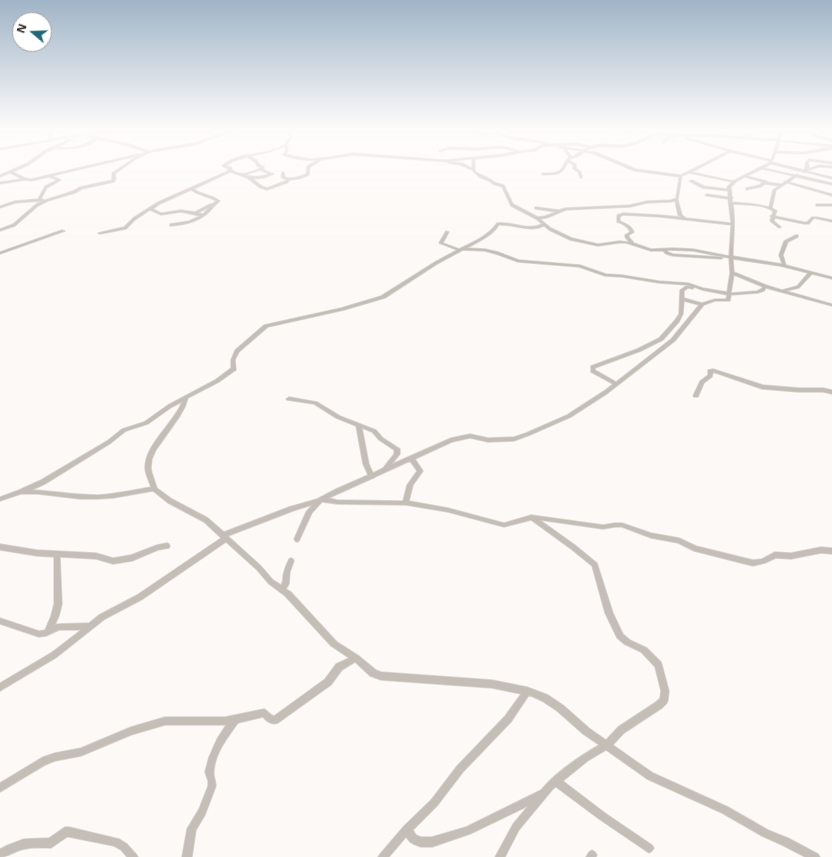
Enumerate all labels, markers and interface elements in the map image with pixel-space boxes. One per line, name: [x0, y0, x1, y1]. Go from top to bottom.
north arrow: [12, 12, 52, 52]
text: N: [13, 22, 30, 35]

